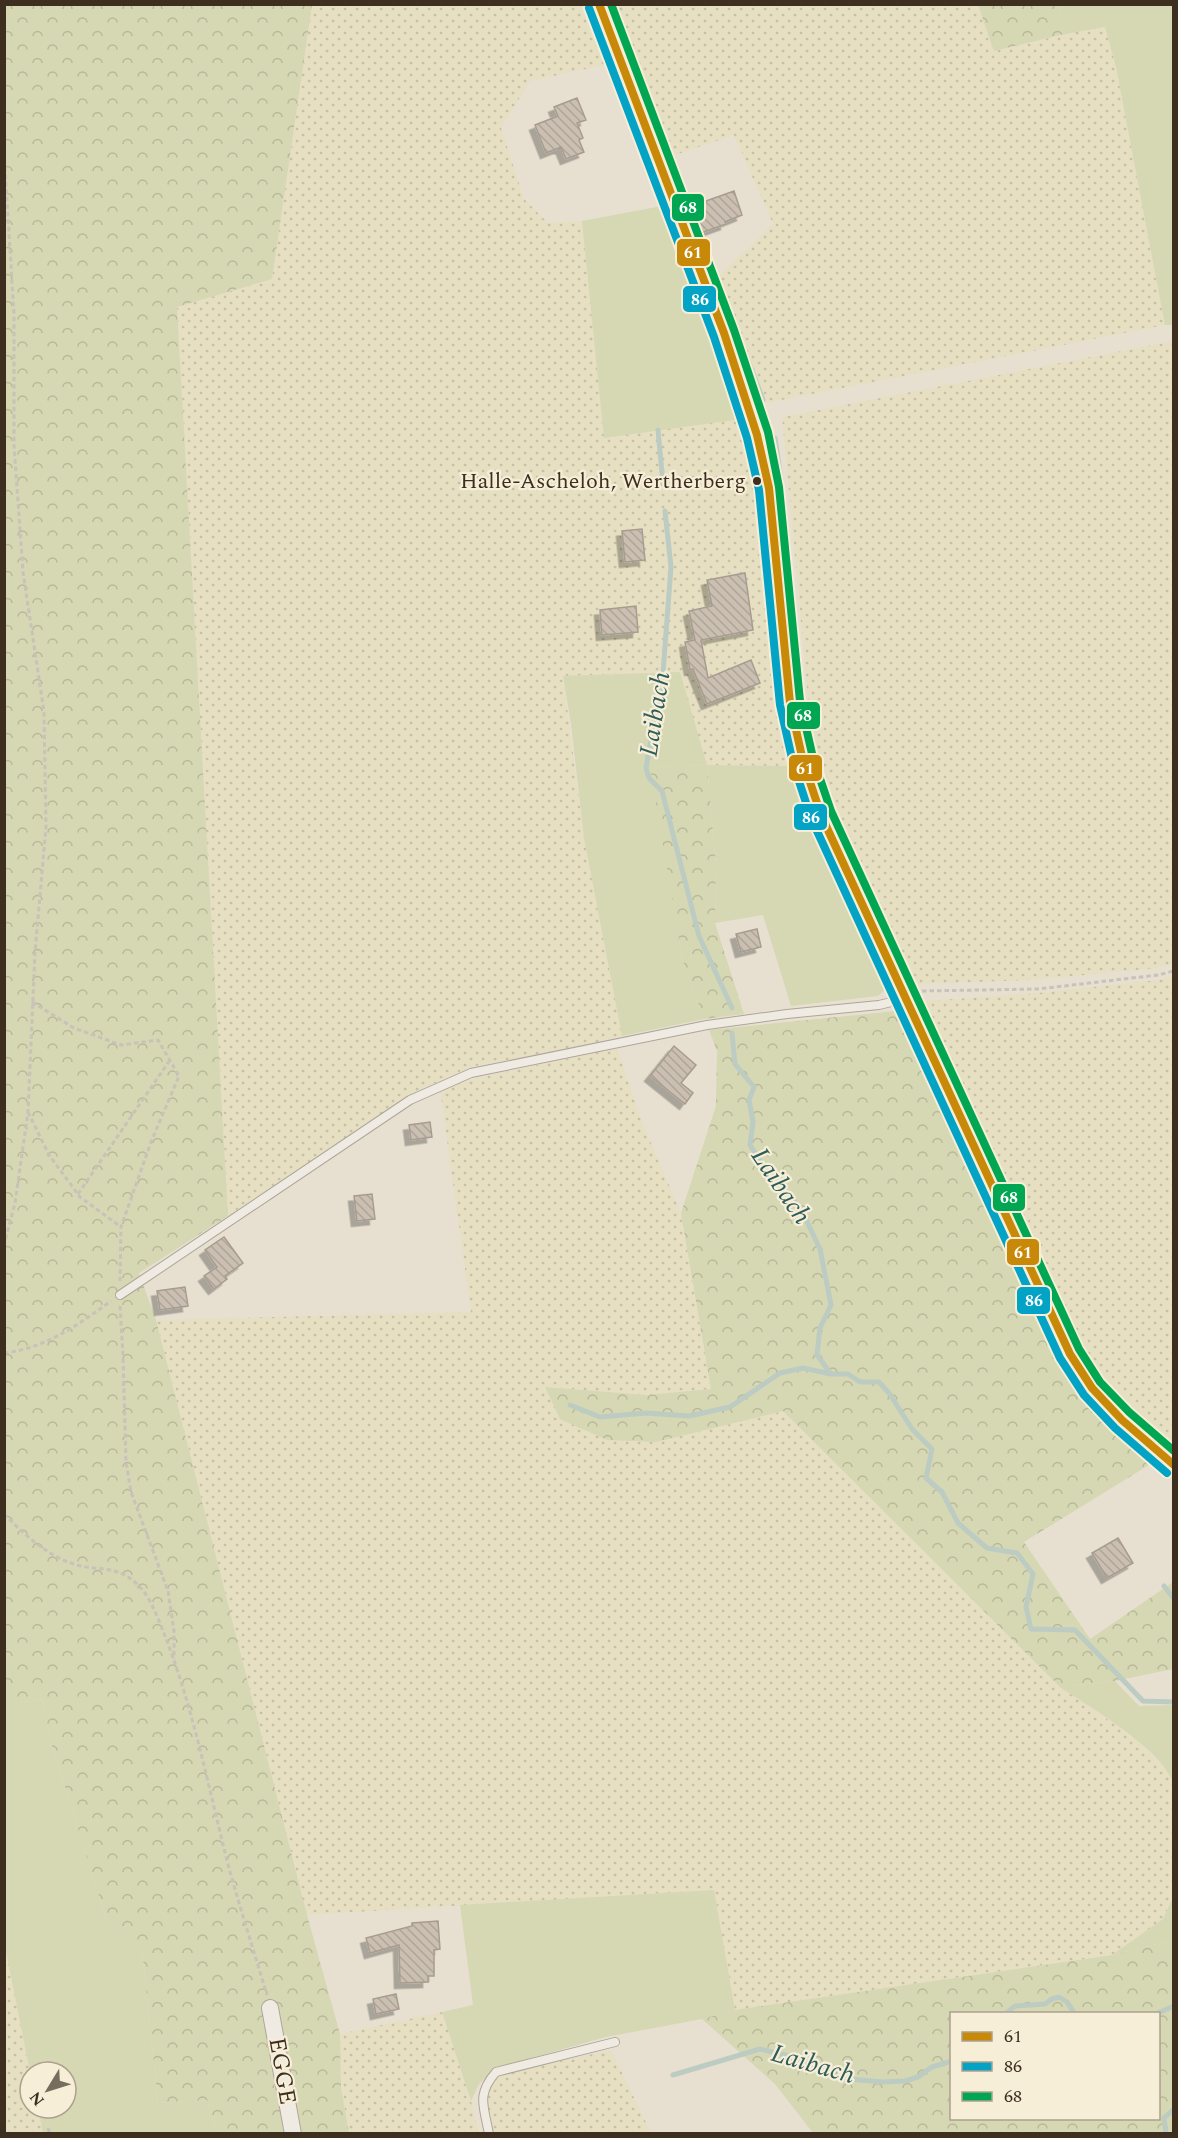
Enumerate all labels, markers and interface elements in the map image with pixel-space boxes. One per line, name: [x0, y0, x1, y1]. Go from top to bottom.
line badge: 68: [671, 193, 705, 222]
text: 68: [679, 196, 697, 220]
line badge: 61: [676, 238, 711, 267]
text: 61: [684, 241, 702, 265]
line badge: 86: [682, 285, 717, 313]
text: 86: [691, 288, 709, 312]
place label: Halle-Ascheloh, Wertherberg: [460, 465, 746, 498]
marker: Halle-Ascheloh, Wertherberg: [751, 475, 763, 487]
water label: Laibach: [629, 669, 681, 759]
line badge: 68: [786, 701, 821, 730]
text: 68: [794, 704, 812, 728]
line badge: 61: [788, 754, 823, 782]
text: 61: [796, 757, 814, 781]
line badge: 86: [793, 803, 828, 831]
text: 86: [802, 806, 820, 830]
water label: Laibach: [740, 1139, 822, 1233]
line badge: 68: [992, 1183, 1026, 1212]
text: 68: [1000, 1186, 1018, 1210]
line badge: 61: [1006, 1238, 1040, 1266]
text: 61: [1014, 1241, 1032, 1265]
line badge: 86: [1016, 1286, 1051, 1315]
text: 86: [1025, 1289, 1043, 1313]
legend: [950, 2012, 1160, 2120]
text: 61: [1004, 2023, 1022, 2050]
water label: Laibach: [766, 2033, 860, 2095]
street label: EGGE: [258, 2034, 306, 2108]
text: 86: [1004, 2053, 1022, 2080]
north arrow: [18, 2060, 78, 2120]
text: 68: [1004, 2083, 1022, 2110]
text: N: [23, 2086, 50, 2111]

